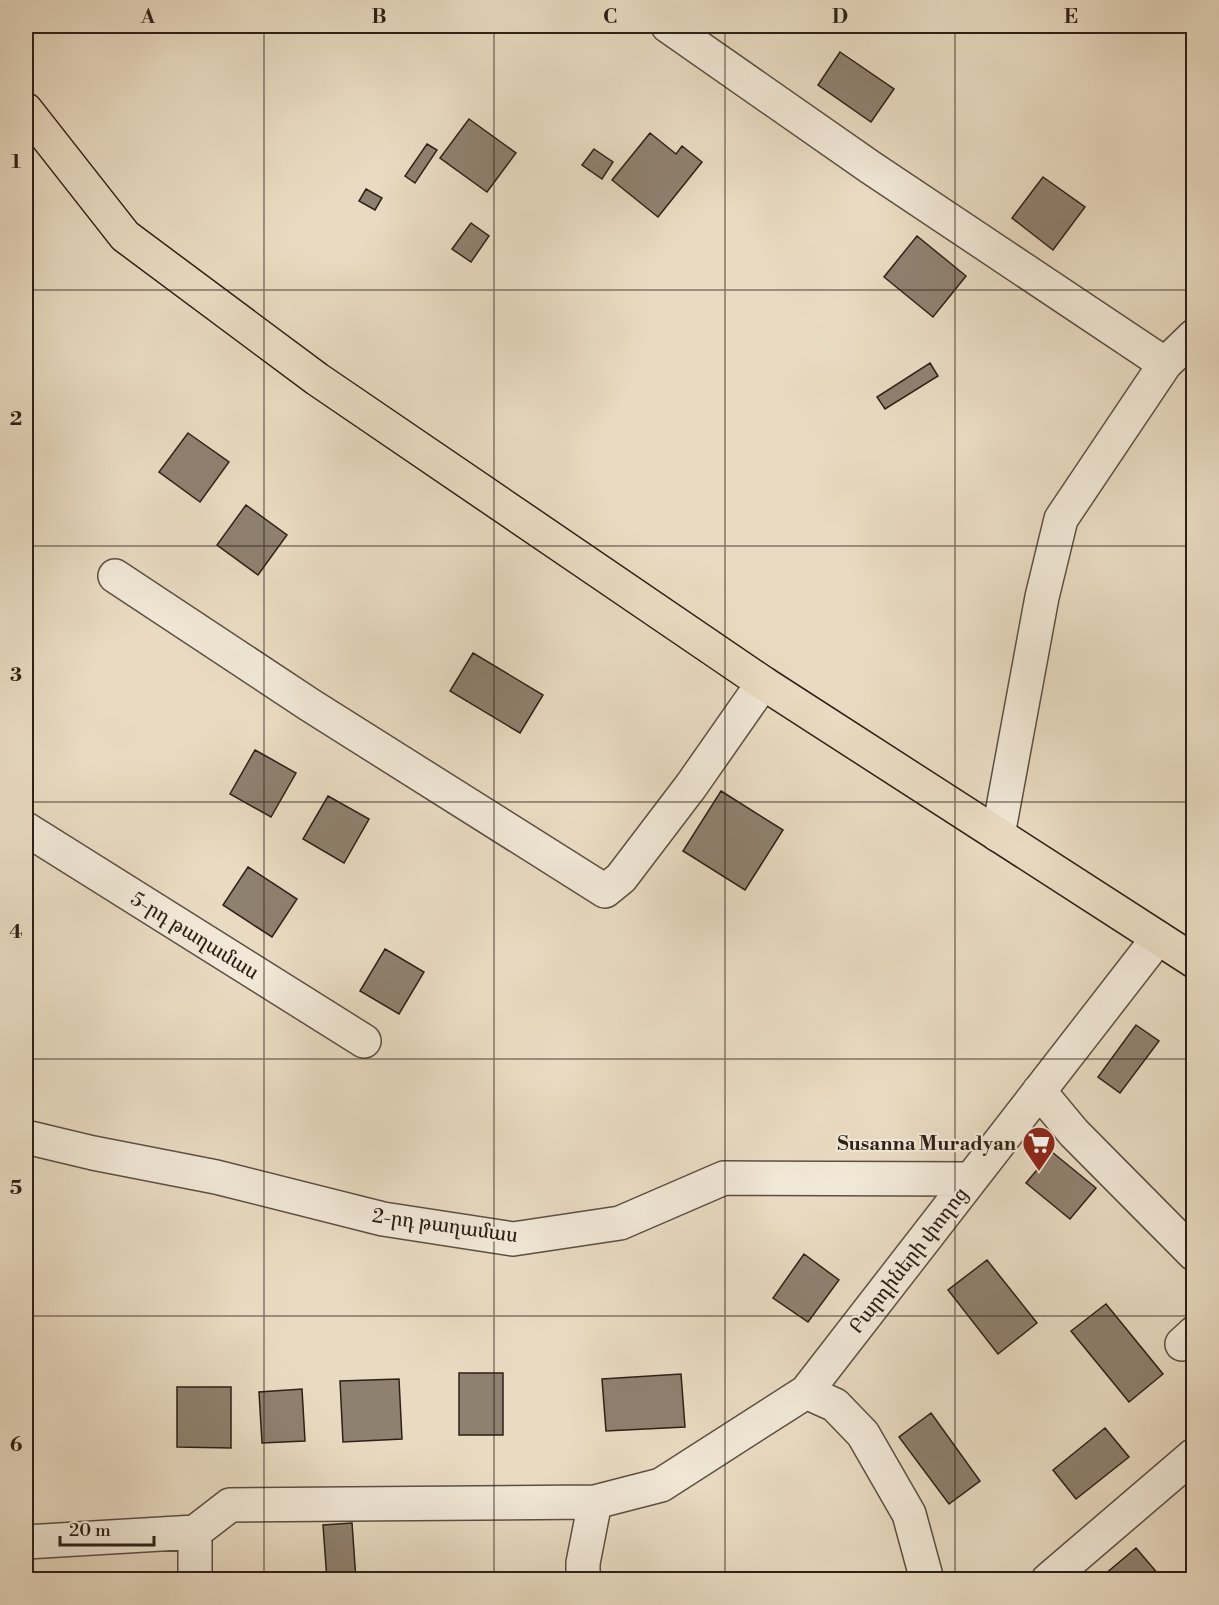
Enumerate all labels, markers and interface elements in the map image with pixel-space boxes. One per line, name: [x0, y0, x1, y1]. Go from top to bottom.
text: A: [140, 5, 156, 30]
text: B: [371, 5, 387, 30]
text: C: [603, 5, 617, 30]
text: D: [832, 5, 848, 30]
text: E: [1064, 5, 1078, 30]
text: 1: [11, 150, 21, 175]
text: 2: [10, 407, 22, 432]
text: 3: [10, 663, 22, 688]
street label: 5-րդ թաղամաս: [126, 887, 263, 986]
text: 4: [9, 920, 23, 945]
supermarket icon: Susanna Muradyan: [1021, 1125, 1057, 1172]
place label: Susanna Muradyan: [837, 1132, 1017, 1157]
text: 5: [10, 1176, 22, 1201]
street label: Բարդիների փողոց: [844, 1183, 974, 1339]
street label: 2-րդ թաղամաս: [370, 1204, 519, 1249]
text: 6: [10, 1433, 23, 1458]
scale bar: [60, 1509, 154, 1547]
text: 20 m: [69, 1519, 111, 1542]

